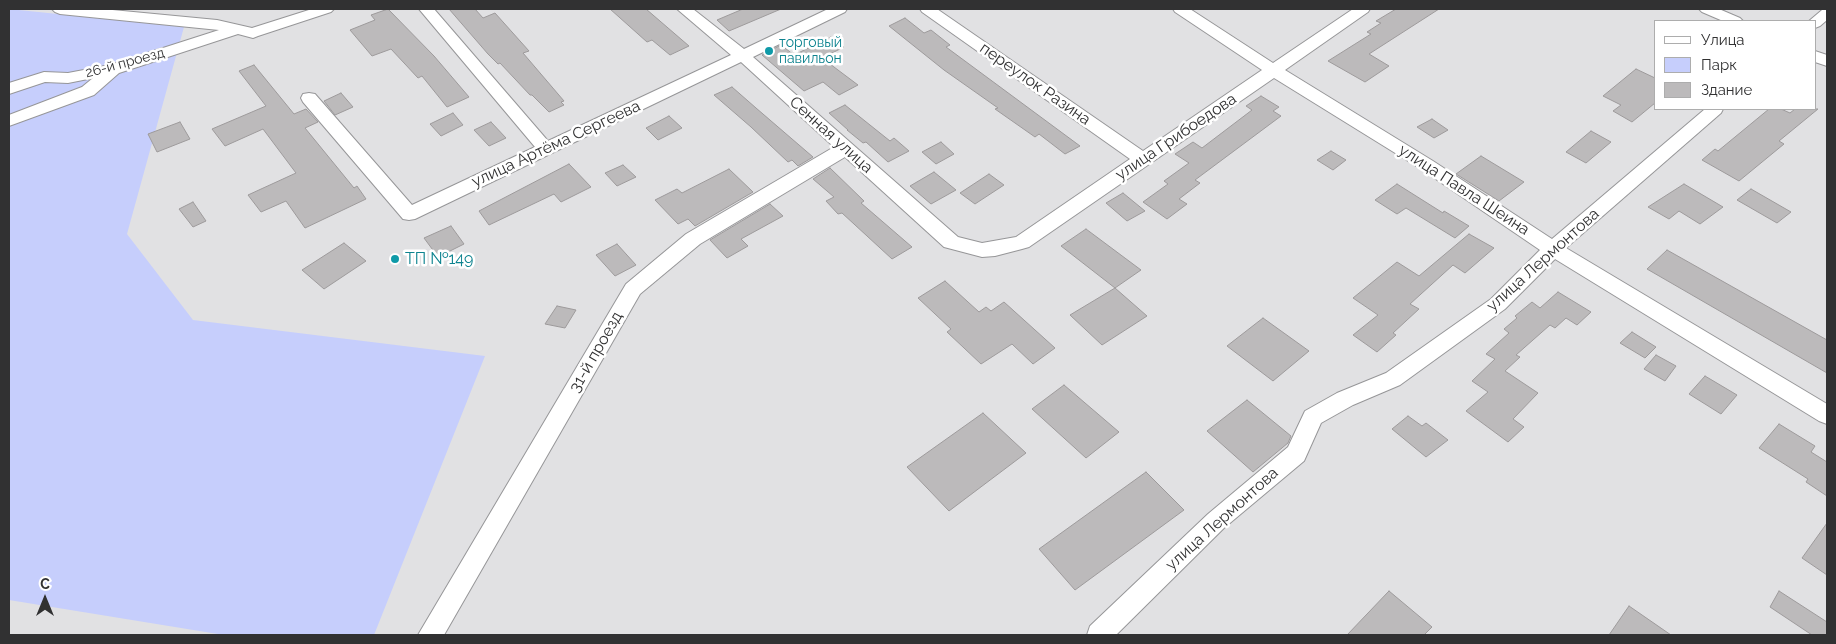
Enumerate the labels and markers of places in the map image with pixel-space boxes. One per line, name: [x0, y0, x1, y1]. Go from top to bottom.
place label: торговый павильон: [779, 35, 842, 68]
marker: торговый павильон: [763, 45, 775, 57]
place label: ТП №149: [405, 249, 473, 269]
marker: ТП №149: [389, 253, 401, 265]

